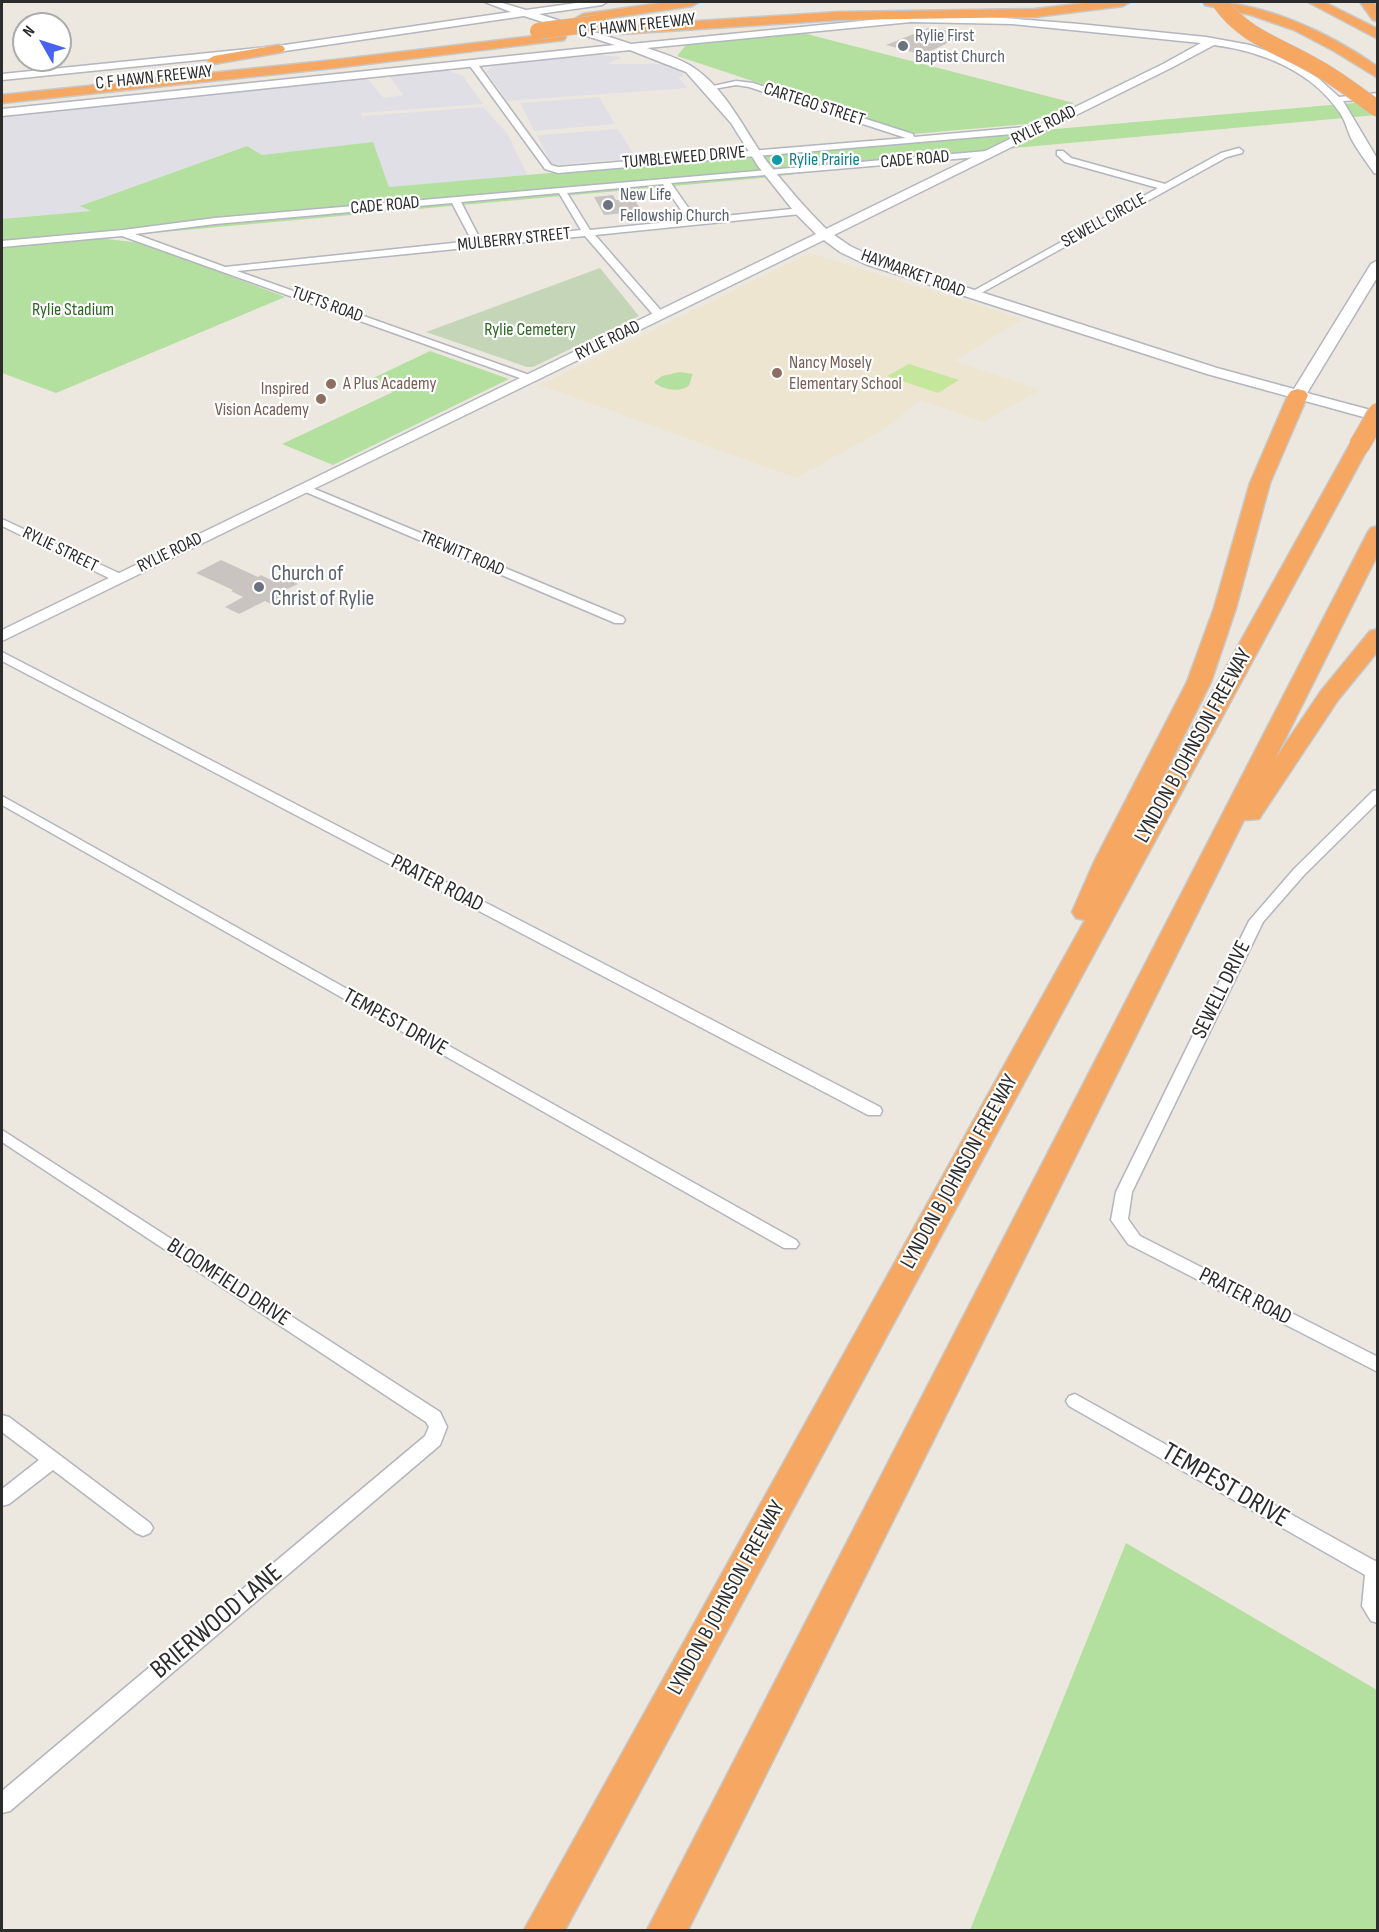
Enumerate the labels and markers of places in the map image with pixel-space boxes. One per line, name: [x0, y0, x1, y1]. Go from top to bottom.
place label: Rylie First Baptist Church: [915, 25, 1005, 68]
marker: Rylie First Baptist Church: [896, 39, 910, 53]
place label: Rylie Prairie: [789, 149, 860, 171]
marker: Rylie Prairie: [770, 153, 784, 167]
place label: New Life Fellowship Church: [620, 184, 730, 226]
marker: New Life Fellowship Church: [601, 198, 615, 212]
place label: Nancy Mosely Elementary School: [789, 352, 902, 394]
marker: Nancy Mosely Elementary School: [770, 366, 784, 380]
place label: A Plus Academy: [343, 373, 436, 395]
marker: A Plus Academy: [324, 377, 338, 391]
place label: Inspired Vision Academy: [215, 378, 309, 420]
marker: Inspired Vision Academy: [314, 392, 328, 406]
place label: Church of Christ of Rylie: [271, 561, 374, 612]
marker: Church of Christ of Rylie: [252, 580, 266, 594]

